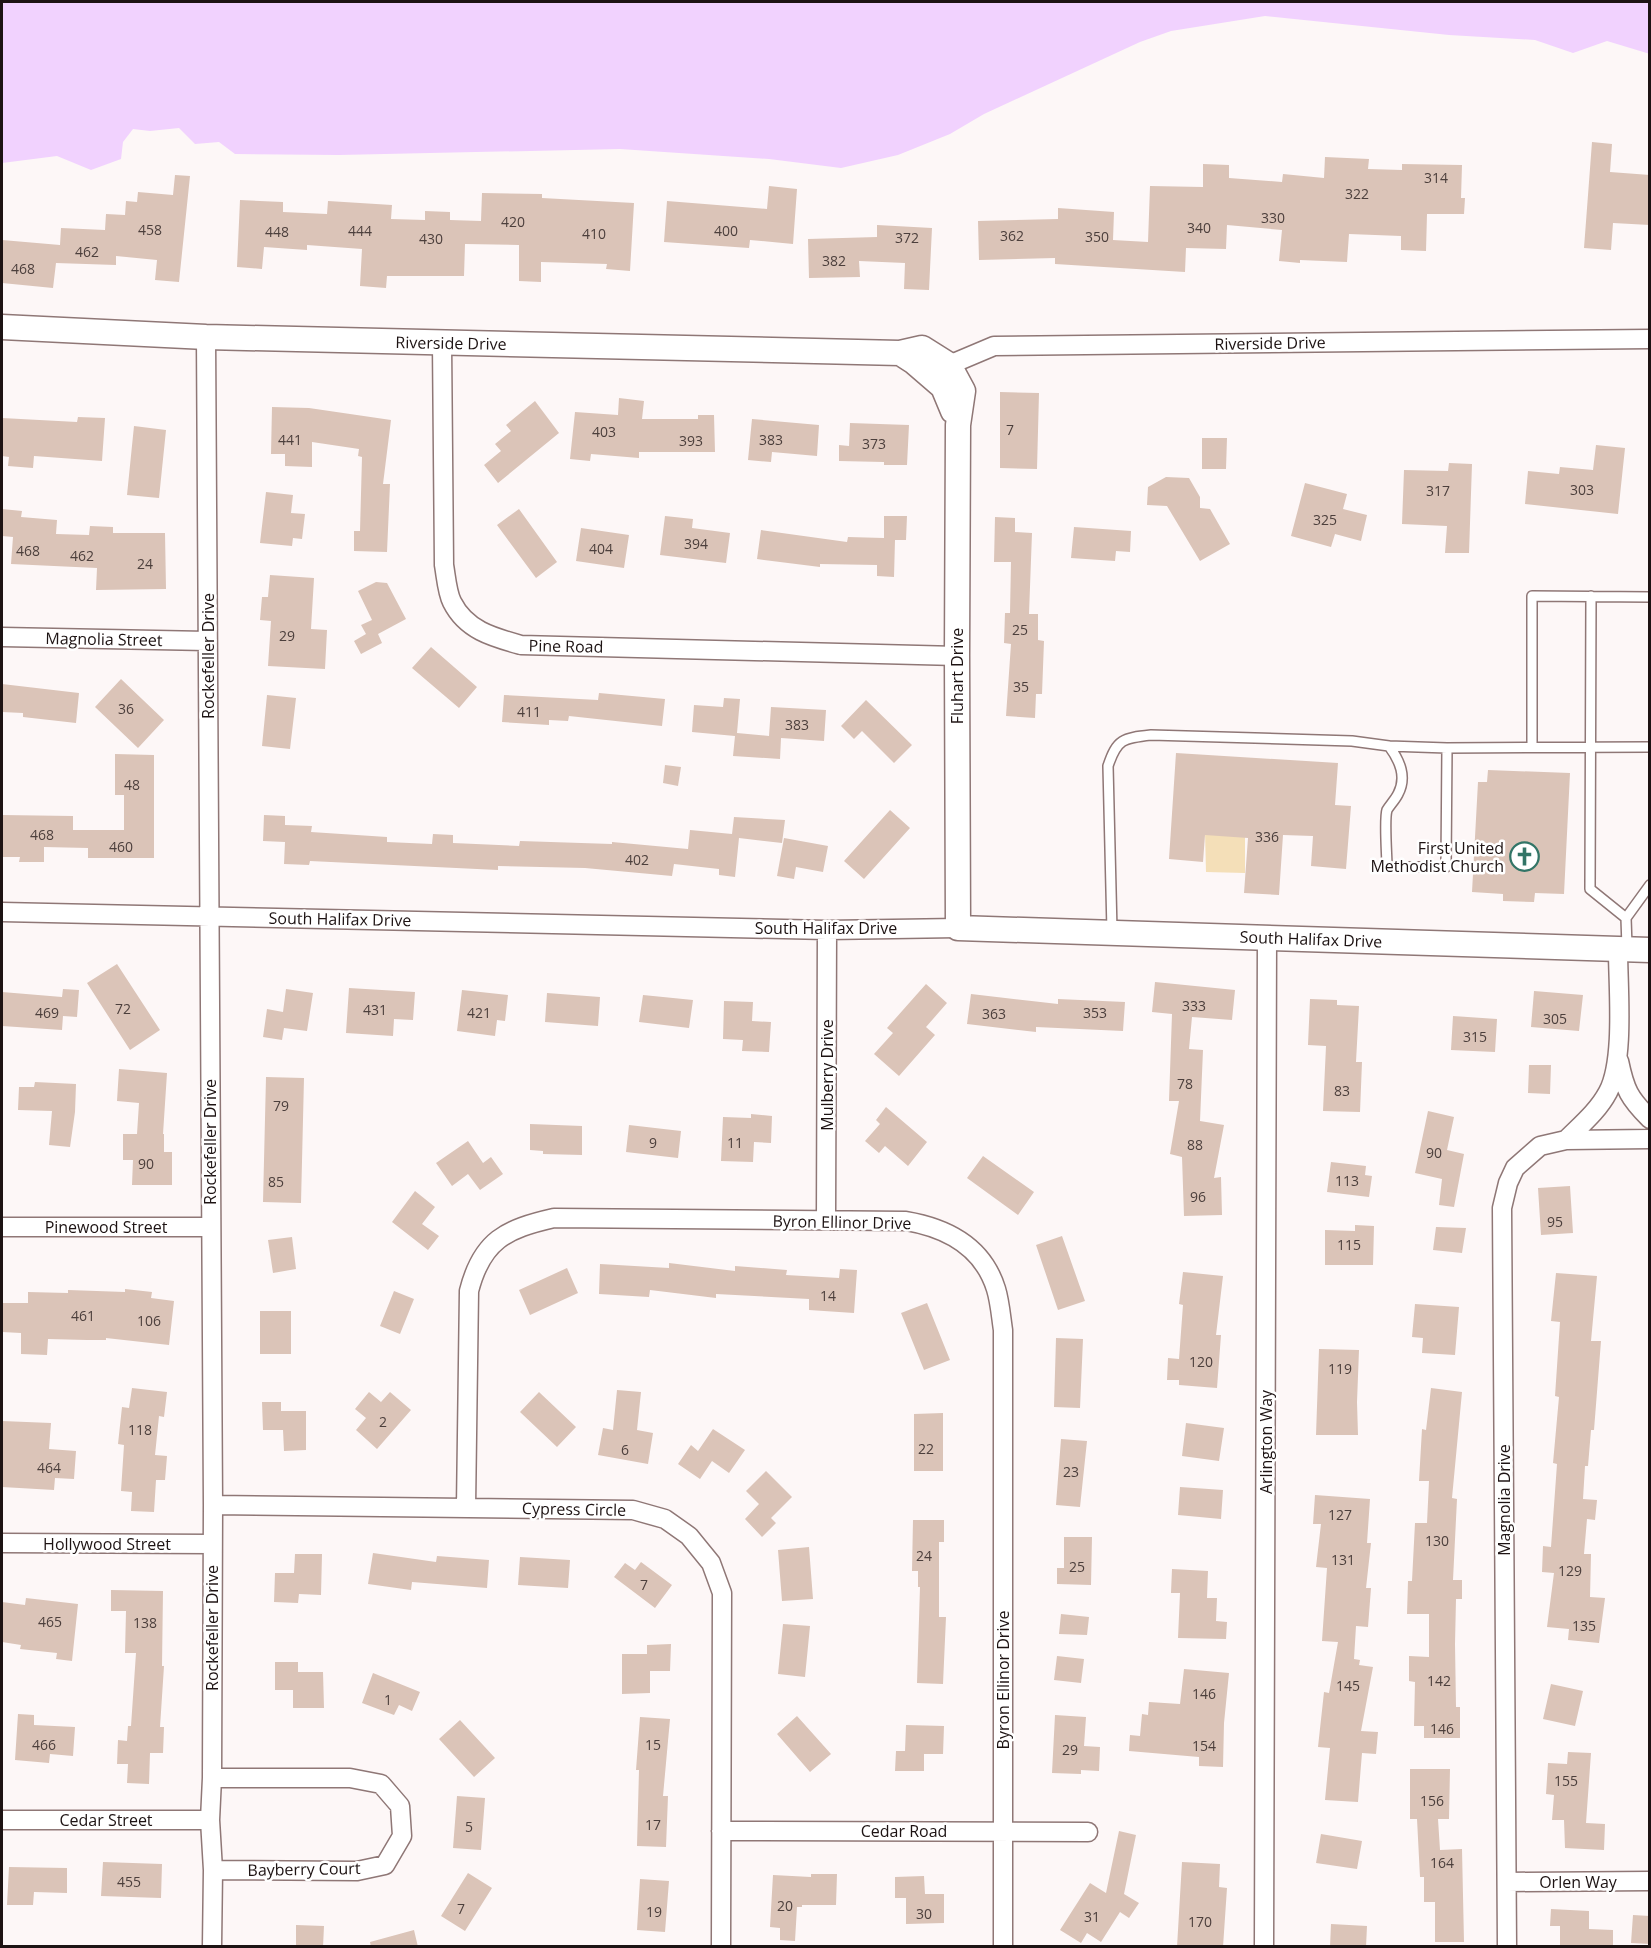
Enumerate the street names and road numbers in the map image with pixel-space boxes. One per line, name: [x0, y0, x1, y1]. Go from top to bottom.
street label: Riverside Drive: [395, 331, 507, 355]
street label: Riverside Drive: [1214, 331, 1326, 355]
street label: Rockefeller Drive: [197, 593, 219, 719]
street label: Magnolia Street: [45, 627, 163, 651]
street label: Fluhart Drive: [946, 628, 968, 724]
street label: Pine Road: [528, 634, 604, 658]
street label: South Halifax Drive: [269, 907, 412, 931]
street label: South Halifax Drive: [755, 917, 897, 939]
street label: South Halifax Drive: [1239, 926, 1383, 952]
street label: Mulberry Drive: [816, 1019, 838, 1131]
street label: Rockefeller Drive: [199, 1079, 221, 1205]
street label: Byron Ellinor Drive: [772, 1210, 912, 1234]
street label: Pinewood Street: [45, 1216, 168, 1238]
street label: Arlington Way: [1255, 1389, 1277, 1494]
street label: Magnolia Drive: [1493, 1444, 1515, 1556]
street label: Cypress Circle: [522, 1497, 626, 1521]
street label: Hollywood Street: [43, 1533, 171, 1555]
street label: Rockefeller Drive: [201, 1565, 223, 1691]
street label: Byron Ellinor Drive: [992, 1611, 1014, 1749]
street label: Cedar Street: [59, 1809, 153, 1831]
street label: Cedar Road: [861, 1820, 947, 1842]
street label: Bayberry Court: [247, 1857, 361, 1881]
street label: Orlen Way: [1539, 1871, 1618, 1893]

